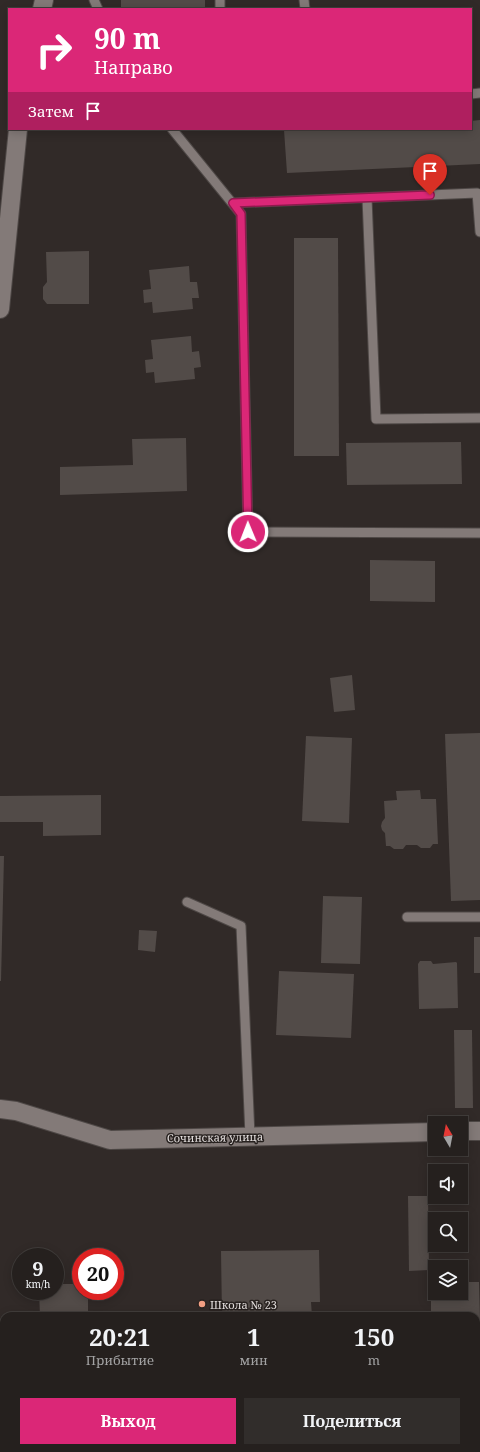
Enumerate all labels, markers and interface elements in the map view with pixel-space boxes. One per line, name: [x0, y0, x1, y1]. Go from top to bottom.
text: 90 m: [94, 19, 161, 57]
icon: right: [28, 24, 80, 76]
text: Направо: [94, 55, 173, 79]
icon: arrive: [82, 100, 104, 122]
text: Затем: [28, 101, 74, 121]
pin: [413, 154, 447, 195]
icon: arrive: [419, 160, 441, 182]
position arrow: [227, 511, 269, 553]
north arrow: [428, 1116, 468, 1156]
map controls: [428, 1116, 468, 1300]
street label: Сочинская улица: [167, 1129, 263, 1145]
button: sound: [428, 1164, 468, 1204]
button: search: [428, 1212, 468, 1252]
speed limit sign: 20: [72, 1248, 124, 1300]
text: 9: [32, 1255, 44, 1282]
button: layers: [428, 1260, 468, 1300]
text: km/h: [26, 1277, 50, 1291]
place label: Школа № 23: [210, 1297, 277, 1312]
marker: Школа № 23: [197, 1299, 207, 1309]
text: 20:21: [89, 1320, 151, 1353]
text: 1: [247, 1320, 261, 1353]
text: 150: [354, 1320, 394, 1353]
text: Прибытие: [86, 1351, 154, 1369]
text: мин: [240, 1351, 268, 1369]
text: m: [368, 1351, 380, 1369]
button: Выход: [20, 1398, 236, 1444]
button: Поделиться: [244, 1398, 460, 1444]

